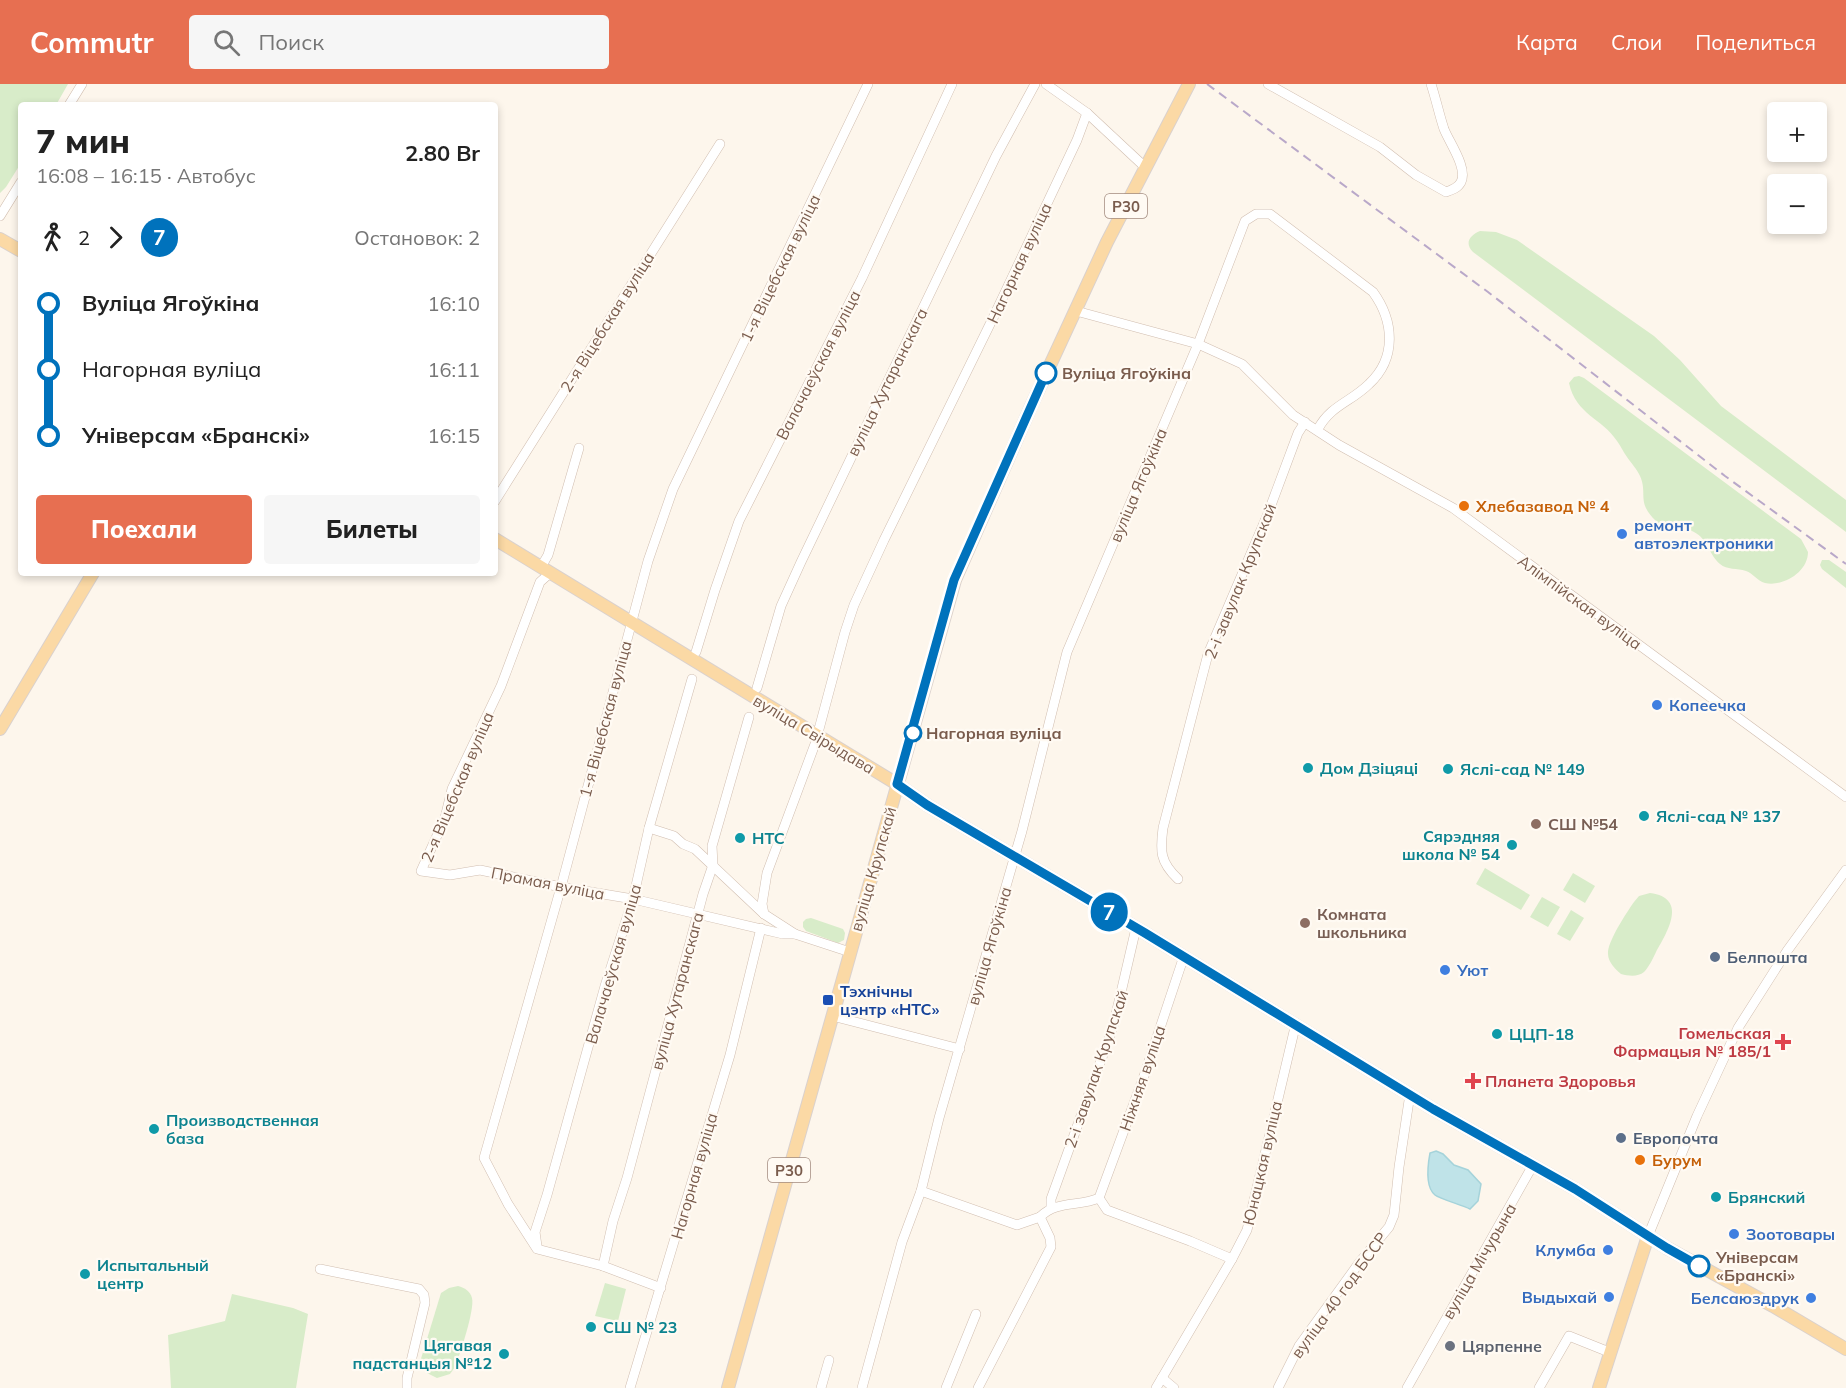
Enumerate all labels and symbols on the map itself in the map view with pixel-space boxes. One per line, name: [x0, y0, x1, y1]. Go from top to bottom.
street label: 1-я Віцебская вуліца: [736, 191, 824, 345]
road number: Р30: [1105, 194, 1147, 218]
street label: Нагорная вуліца: [982, 200, 1056, 326]
street label: 2-я Віцебская вуліца: [556, 248, 658, 396]
street label: Валачаеўская вуліца: [772, 287, 864, 443]
street label: вуліца Хутаранскага: [842, 305, 932, 459]
marker: Вуліца Ягоўкіна: [1035, 362, 1057, 384]
place label: Вуліца Ягоўкіна: [1062, 363, 1191, 383]
street label: вуліца Ягоўкіна: [1105, 425, 1171, 545]
place label: Хлебазавод № 4: [1475, 496, 1610, 516]
marker: Хлебазавод № 4: [1457, 499, 1471, 513]
street label: 2-і завулак Крупскай: [1200, 500, 1280, 662]
place label: ремонт автоэлектроники: [1634, 515, 1774, 553]
marker: ремонт автоэлектроники: [1615, 527, 1629, 541]
street label: Алімпійская вуліца: [1514, 550, 1646, 654]
street label: 1-я Віцебская вуліца: [574, 638, 636, 800]
street label: вуліца Свірыдава: [750, 690, 878, 778]
place label: Копеечка: [1669, 695, 1746, 715]
marker: Копеечка: [1650, 698, 1664, 712]
street label: 2-я Віцебская вуліца: [416, 709, 498, 865]
place label: Нагорная вуліца: [926, 723, 1062, 743]
marker: Нагорная вуліца: [904, 724, 922, 742]
place label: Дом Дзіцяці: [1320, 758, 1418, 778]
place label: Яслі-сад № 149: [1460, 759, 1585, 779]
marker: Дом Дзіцяці: [1301, 761, 1315, 775]
marker: Яслі-сад № 149: [1441, 762, 1455, 776]
street label: вуліца Крупскай: [846, 804, 900, 934]
place label: Яслі-сад № 137: [1656, 806, 1781, 826]
marker: Яслі-сад № 137: [1637, 809, 1651, 823]
place label: СШ №54: [1548, 814, 1618, 834]
marker: СШ №54: [1529, 817, 1543, 831]
place label: Сярэдняя школа № 54: [1402, 826, 1500, 864]
place label: НТС: [752, 828, 785, 848]
marker: НТС: [733, 831, 747, 845]
marker: Сярэдняя школа № 54: [1505, 838, 1519, 852]
street label: Прамая вуліца: [490, 862, 606, 904]
street label: Валачаеўская вуліца: [581, 882, 645, 1046]
street label: вуліца Ягоўкіна: [963, 885, 1015, 1007]
line badge: 7: [1090, 892, 1128, 932]
place label: Комната школьника: [1317, 904, 1407, 942]
street label: вуліца Хутаранскага: [646, 910, 708, 1072]
marker: Комната школьника: [1298, 916, 1312, 930]
place label: Белпошта: [1727, 947, 1808, 967]
marker: Белпошта: [1708, 950, 1722, 964]
place label: Уют: [1456, 960, 1488, 980]
marker: Уют: [1438, 963, 1452, 977]
place label: Тэхнічны цэнтр «НТС»: [840, 981, 940, 1019]
street label: 2-і завулак Крупскай: [1060, 987, 1132, 1151]
marker: Тэхнічны цэнтр «НТС»: [821, 993, 835, 1007]
street label: Ніжняя вуліца: [1115, 1023, 1169, 1133]
place label: Гомельская Фармацыя № 185/1: [1613, 1023, 1771, 1061]
place label: ЦЦП-18: [1509, 1024, 1574, 1044]
marker: ЦЦП-18: [1490, 1027, 1504, 1041]
marker: Гомельская Фармацыя № 185/1: [1776, 1035, 1790, 1049]
place label: Планета Здоровья: [1485, 1071, 1636, 1091]
marker: Планета Здоровья: [1466, 1074, 1480, 1088]
street label: Юнацкая вуліца: [1238, 1099, 1286, 1227]
place label: Производственная база: [166, 1110, 319, 1148]
street label: Нагорная вуліца: [666, 1111, 722, 1241]
marker: Производственная база: [147, 1122, 161, 1136]
place label: Европочта: [1633, 1128, 1718, 1148]
marker: Европочта: [1614, 1131, 1628, 1145]
place label: Бурум: [1652, 1150, 1702, 1170]
marker: Бурум: [1633, 1153, 1647, 1167]
road number: Р30: [768, 1158, 810, 1182]
place label: Брянский: [1728, 1187, 1805, 1207]
marker: Брянский: [1709, 1190, 1723, 1204]
street label: вуліца Мічурына: [1438, 1199, 1520, 1323]
place label: Зоотовары: [1746, 1224, 1835, 1244]
marker: Зоотовары: [1727, 1227, 1741, 1241]
street label: вуліца 40 год БССР: [1287, 1228, 1391, 1362]
place label: Клумба: [1535, 1240, 1596, 1260]
marker: Клумба: [1601, 1243, 1615, 1257]
place label: Універсам «Бранскі»: [1715, 1247, 1798, 1285]
place label: Испытальный центр: [97, 1255, 209, 1293]
marker: Універсам «Бранскі»: [1688, 1255, 1710, 1277]
marker: Испытальный центр: [78, 1267, 92, 1281]
place label: Выдыхай: [1522, 1287, 1597, 1307]
place label: Белсаюздрук: [1691, 1288, 1800, 1308]
marker: Выдыхай: [1602, 1290, 1616, 1304]
marker: Белсаюздрук: [1804, 1291, 1818, 1305]
place label: СШ № 23: [603, 1317, 677, 1337]
marker: СШ № 23: [584, 1320, 598, 1334]
place label: Цягавая падстанцыя №12: [352, 1335, 492, 1373]
place label: Цярпенне: [1462, 1336, 1542, 1356]
marker: Цярпенне: [1443, 1339, 1457, 1353]
marker: Цягавая падстанцыя №12: [497, 1347, 511, 1361]

